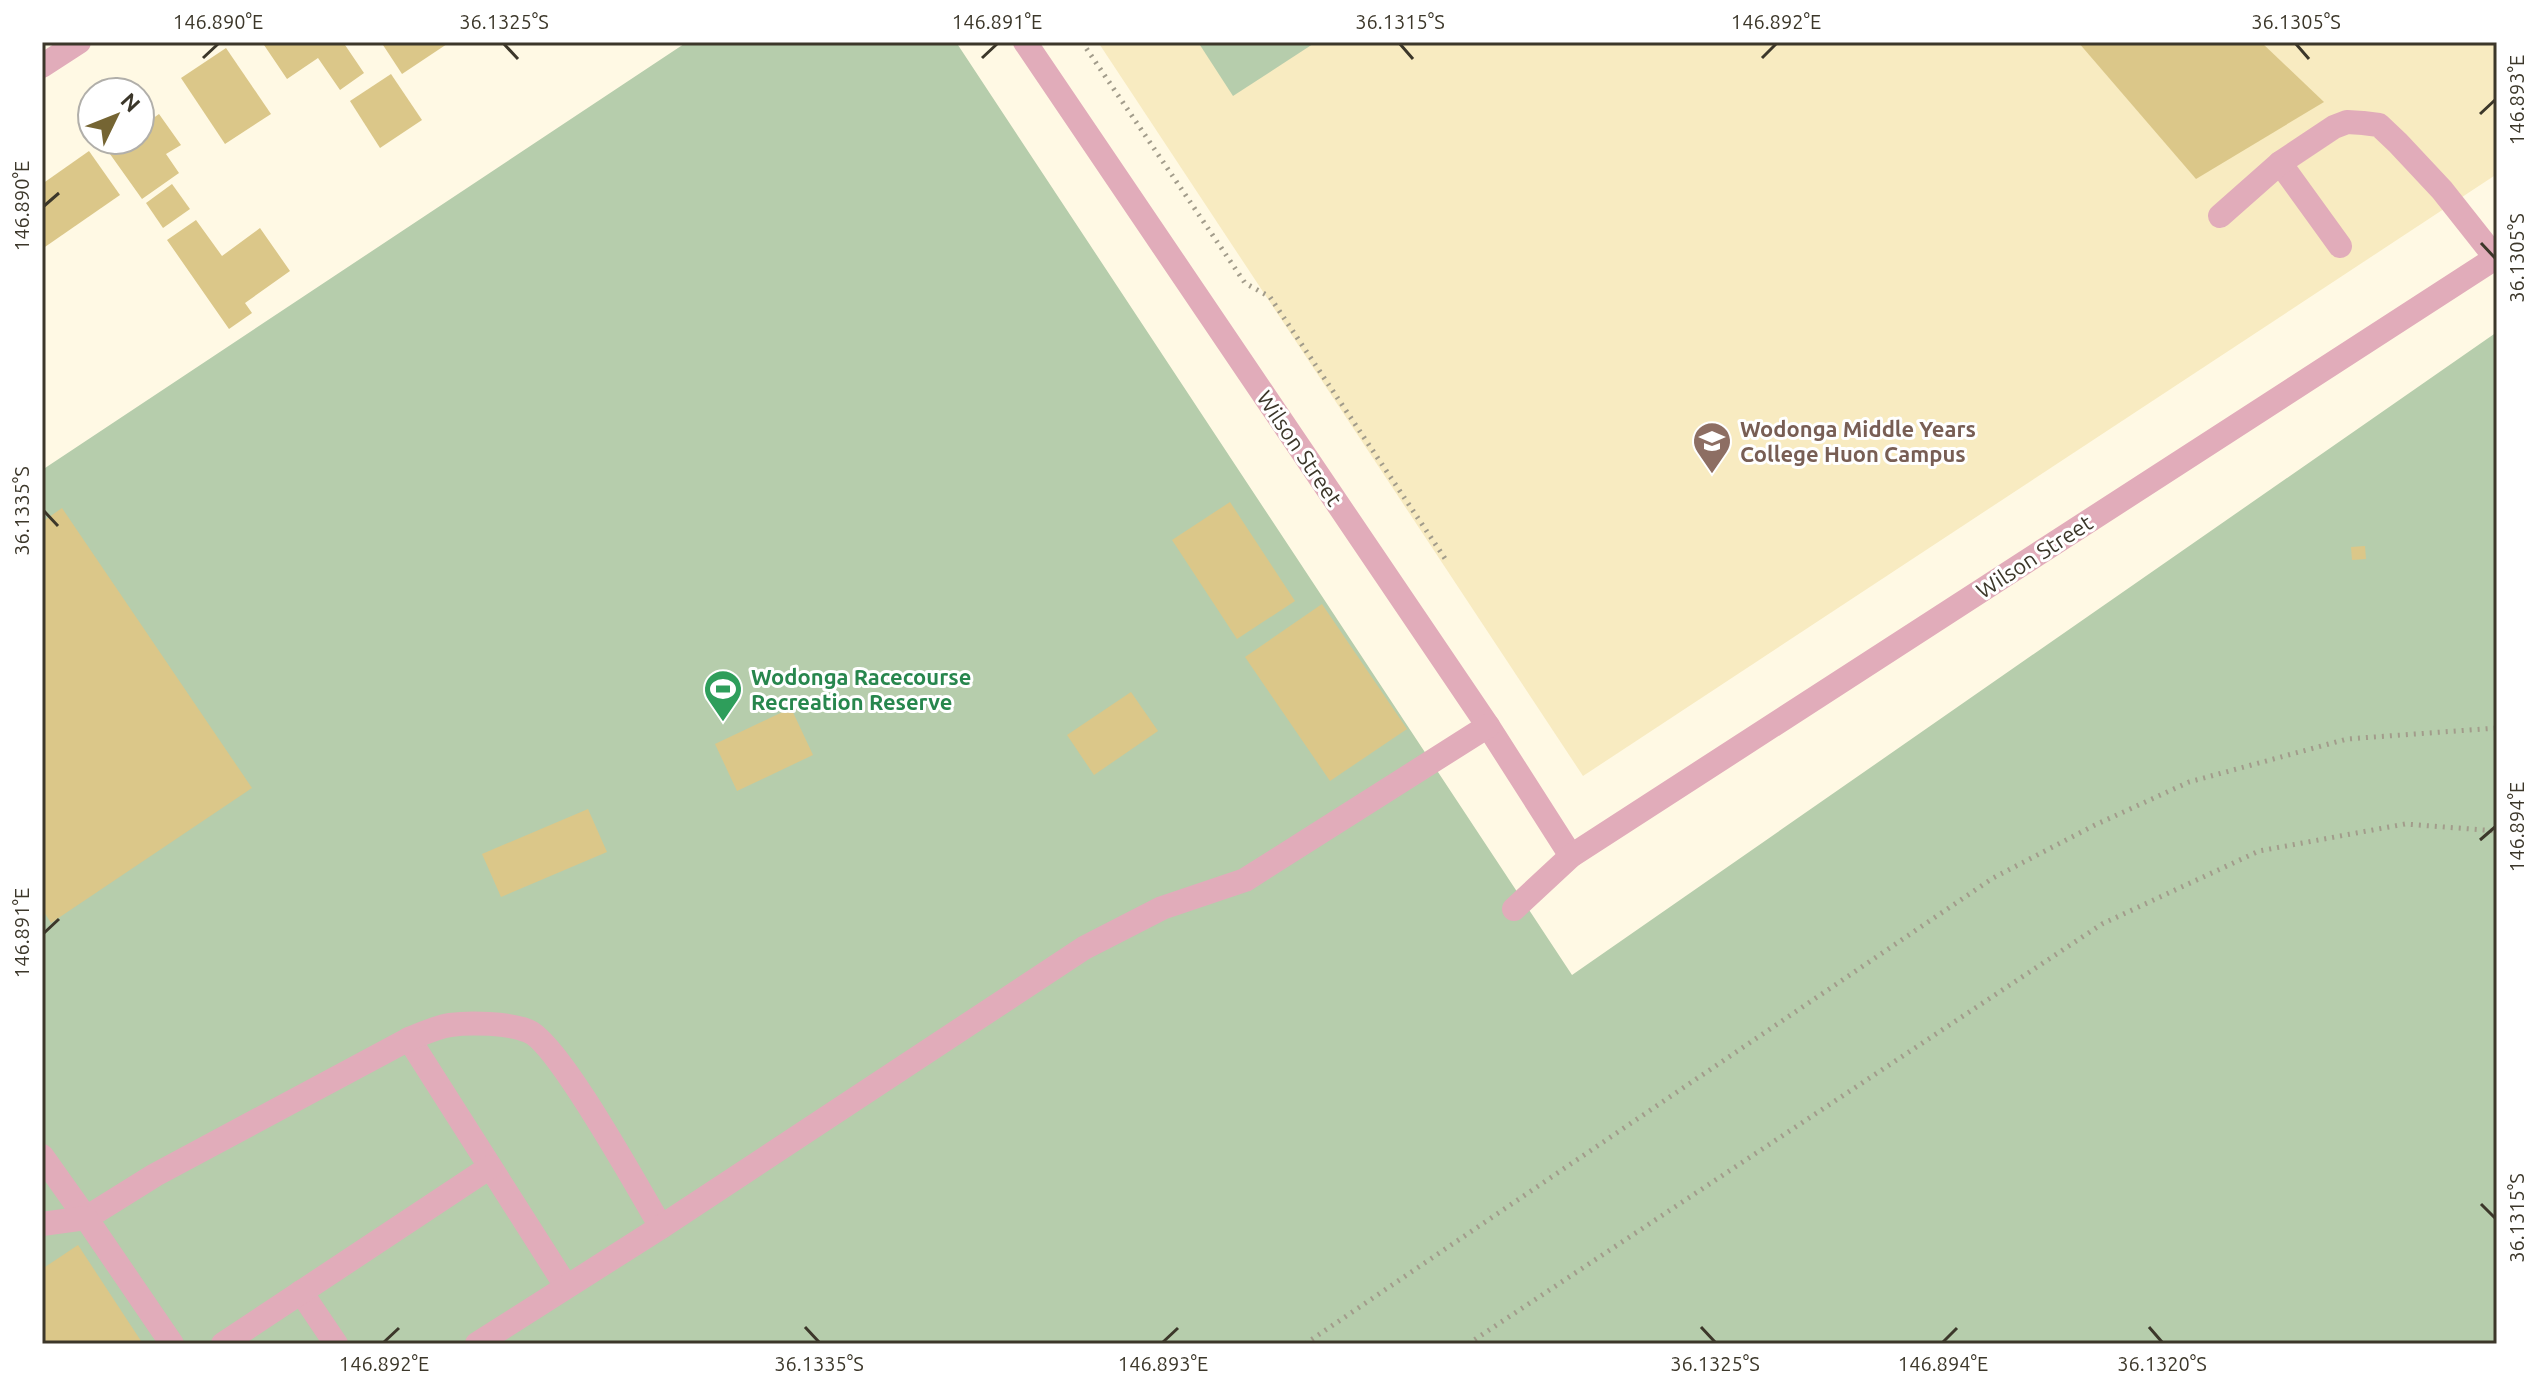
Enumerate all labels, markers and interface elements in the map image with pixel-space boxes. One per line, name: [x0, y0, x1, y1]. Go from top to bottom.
text: 146.890°E: [173, 10, 263, 33]
text: 36.1325°S: [459, 10, 549, 33]
text: 146.891°E: [952, 10, 1042, 33]
text: 36.1315°S: [1355, 10, 1445, 33]
text: 146.892°E: [1731, 10, 1821, 33]
text: 36.1305°S: [2251, 10, 2341, 33]
text: 146.893°E: [2505, 55, 2528, 145]
north arrow: [76, 76, 156, 156]
text: N: [116, 87, 146, 117]
text: 146.890°E: [10, 161, 33, 251]
text: 36.1305°S: [2505, 213, 2528, 303]
street label: Wilson Street: [1252, 386, 1348, 511]
place label: Wodonga Middle Years College Huon Campus: [1740, 416, 1976, 466]
school or university icon: Wodonga Middle Years College Huon Campus: [1691, 420, 1733, 475]
text: 36.1335°S: [10, 466, 33, 556]
street label: Wilson Street: [1971, 509, 2097, 603]
place label: Wodonga Racecourse Recreation Reserve: [751, 664, 971, 714]
sports icon: Wodonga Racecourse Recreation Reserve: [702, 668, 744, 723]
text: 146.894°E: [2505, 782, 2528, 872]
text: 146.891°E: [10, 888, 33, 978]
text: 36.1315°S: [2505, 1173, 2528, 1263]
text: 146.892°E: [339, 1352, 429, 1375]
text: 36.1335°S: [774, 1352, 864, 1375]
text: 146.893°E: [1118, 1352, 1208, 1375]
text: 36.1325°S: [1670, 1352, 1760, 1375]
text: 146.894°E: [1898, 1352, 1988, 1375]
text: 36.1320°S: [2117, 1352, 2207, 1375]

